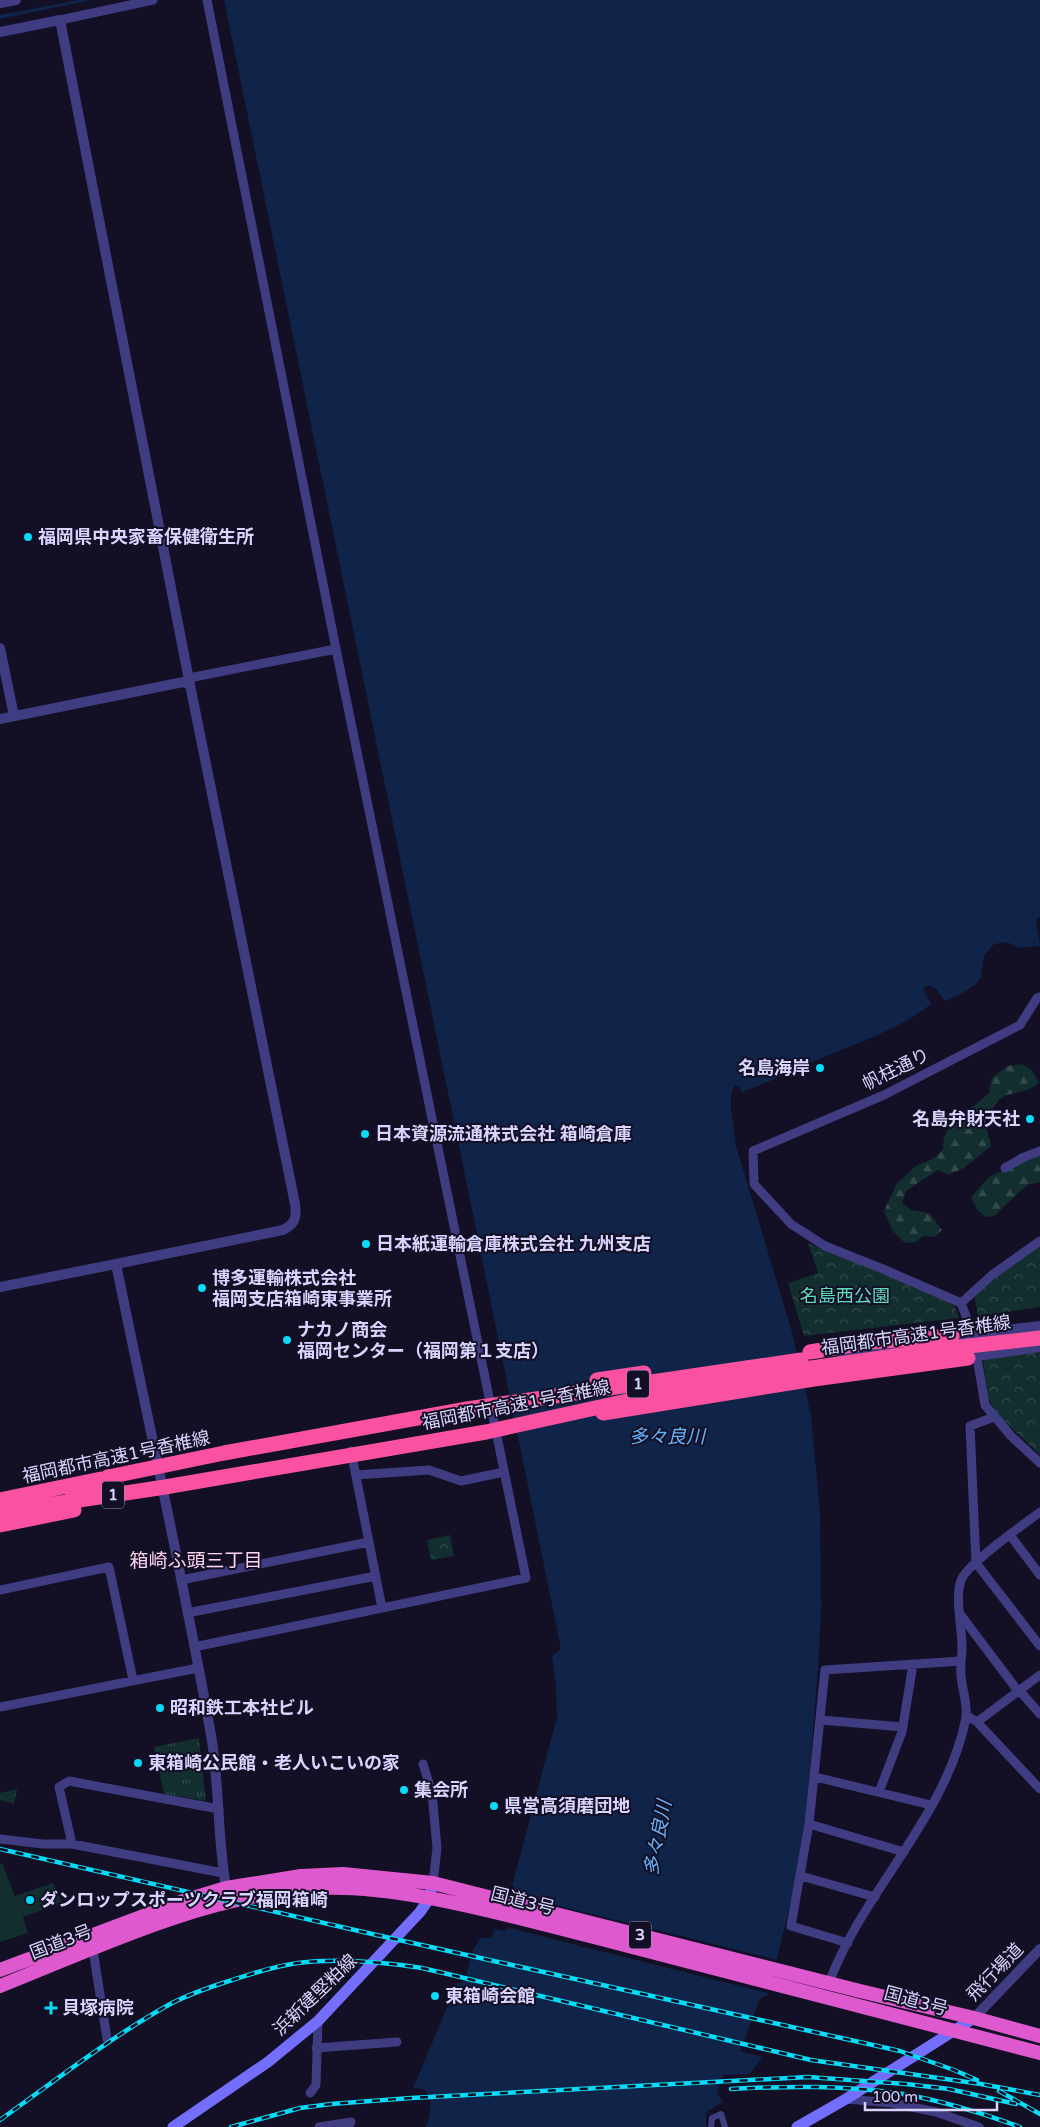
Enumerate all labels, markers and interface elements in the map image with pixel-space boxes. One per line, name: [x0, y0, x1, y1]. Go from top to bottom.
place label: 福岡県中央家畜保健衛生所: [38, 526, 254, 548]
marker: 福岡県中央家畜保健衛生所: [22, 531, 34, 543]
street label: 帆柱通り: [859, 1043, 933, 1095]
place label: 名島海岸: [738, 1057, 810, 1079]
marker: 名島海岸: [814, 1062, 826, 1074]
place label: 名島弁財天社: [912, 1108, 1020, 1130]
marker: 名島弁財天社: [1024, 1113, 1036, 1125]
place label: 日本資源流通株式会社 箱崎倉庫: [375, 1123, 632, 1145]
marker: 日本資源流通株式会社 箱崎倉庫: [359, 1128, 371, 1140]
place label: 日本紙運輸倉庫株式会社 九州支店: [376, 1233, 651, 1255]
marker: 日本紙運輸倉庫株式会社 九州支店: [360, 1238, 372, 1250]
place label: 博多運輸株式会社 福岡支店箱崎東事業所: [212, 1267, 392, 1310]
marker: 博多運輸株式会社 福岡支店箱崎東事業所: [196, 1282, 208, 1294]
park label: 名島西公園: [800, 1285, 890, 1307]
street label: 福岡都市高速1号香椎線: [820, 1311, 1012, 1359]
place label: ナカノ商会 福岡センター（福岡第１支店）: [297, 1319, 549, 1362]
marker: ナカノ商会 福岡センター（福岡第１支店）: [281, 1334, 293, 1346]
road number: 1: [627, 1370, 649, 1398]
street label: 福岡都市高速1号香椎線: [420, 1376, 612, 1434]
street label: 福岡都市高速1号香椎線: [20, 1426, 212, 1488]
water label: 多々良川: [629, 1426, 707, 1448]
road number: 1: [102, 1482, 124, 1508]
district label: 箱崎ふ頭三丁目: [129, 1550, 263, 1572]
place label: 昭和鉄工本社ビル: [170, 1697, 314, 1719]
marker: 昭和鉄工本社ビル: [154, 1702, 166, 1714]
place label: 東箱崎公民館・老人いこいの家: [148, 1752, 400, 1774]
marker: 東箱崎公民館・老人いこいの家: [132, 1757, 144, 1769]
place label: 集会所: [414, 1779, 468, 1801]
marker: 集会所: [398, 1784, 410, 1796]
place label: 県営高須磨団地: [504, 1795, 630, 1817]
water label: 多々良川: [640, 1797, 676, 1877]
marker: 県営高須磨団地: [488, 1800, 500, 1812]
street label: 国道3号: [489, 1882, 557, 1920]
place label: ダンロップスポーツクラブ福岡箱崎: [40, 1889, 328, 1911]
marker: ダンロップスポーツクラブ福岡箱崎: [24, 1894, 36, 1906]
street label: 国道3号: [27, 1920, 95, 1964]
road number: 3: [629, 1922, 651, 1948]
street label: 飛行場道: [962, 1938, 1028, 2006]
street label: 浜新建堅粕線: [269, 1950, 361, 2040]
street label: 国道3号: [882, 1982, 950, 2020]
place label: 東箱崎会館: [445, 1985, 535, 2007]
marker: 東箱崎会館: [429, 1990, 441, 2002]
place label: 貝塚病院: [62, 1997, 134, 2019]
marker: 貝塚病院: [44, 2001, 58, 2015]
scale bar: [865, 2080, 998, 2112]
text: 100 m: [872, 2088, 918, 2106]

